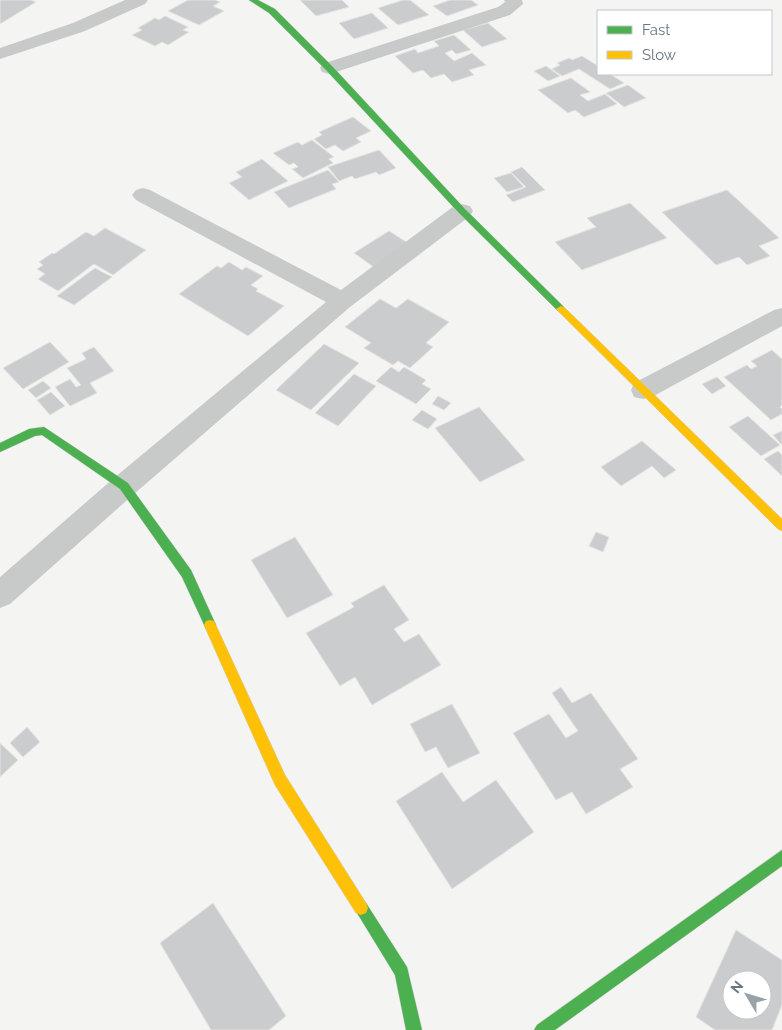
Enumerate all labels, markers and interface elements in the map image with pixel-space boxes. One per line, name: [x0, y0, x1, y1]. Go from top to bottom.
legend: [597, 10, 772, 75]
text: Fast: [642, 21, 670, 39]
text: Slow: [642, 46, 676, 64]
north arrow: [722, 970, 772, 1020]
text: N: [727, 978, 746, 996]

